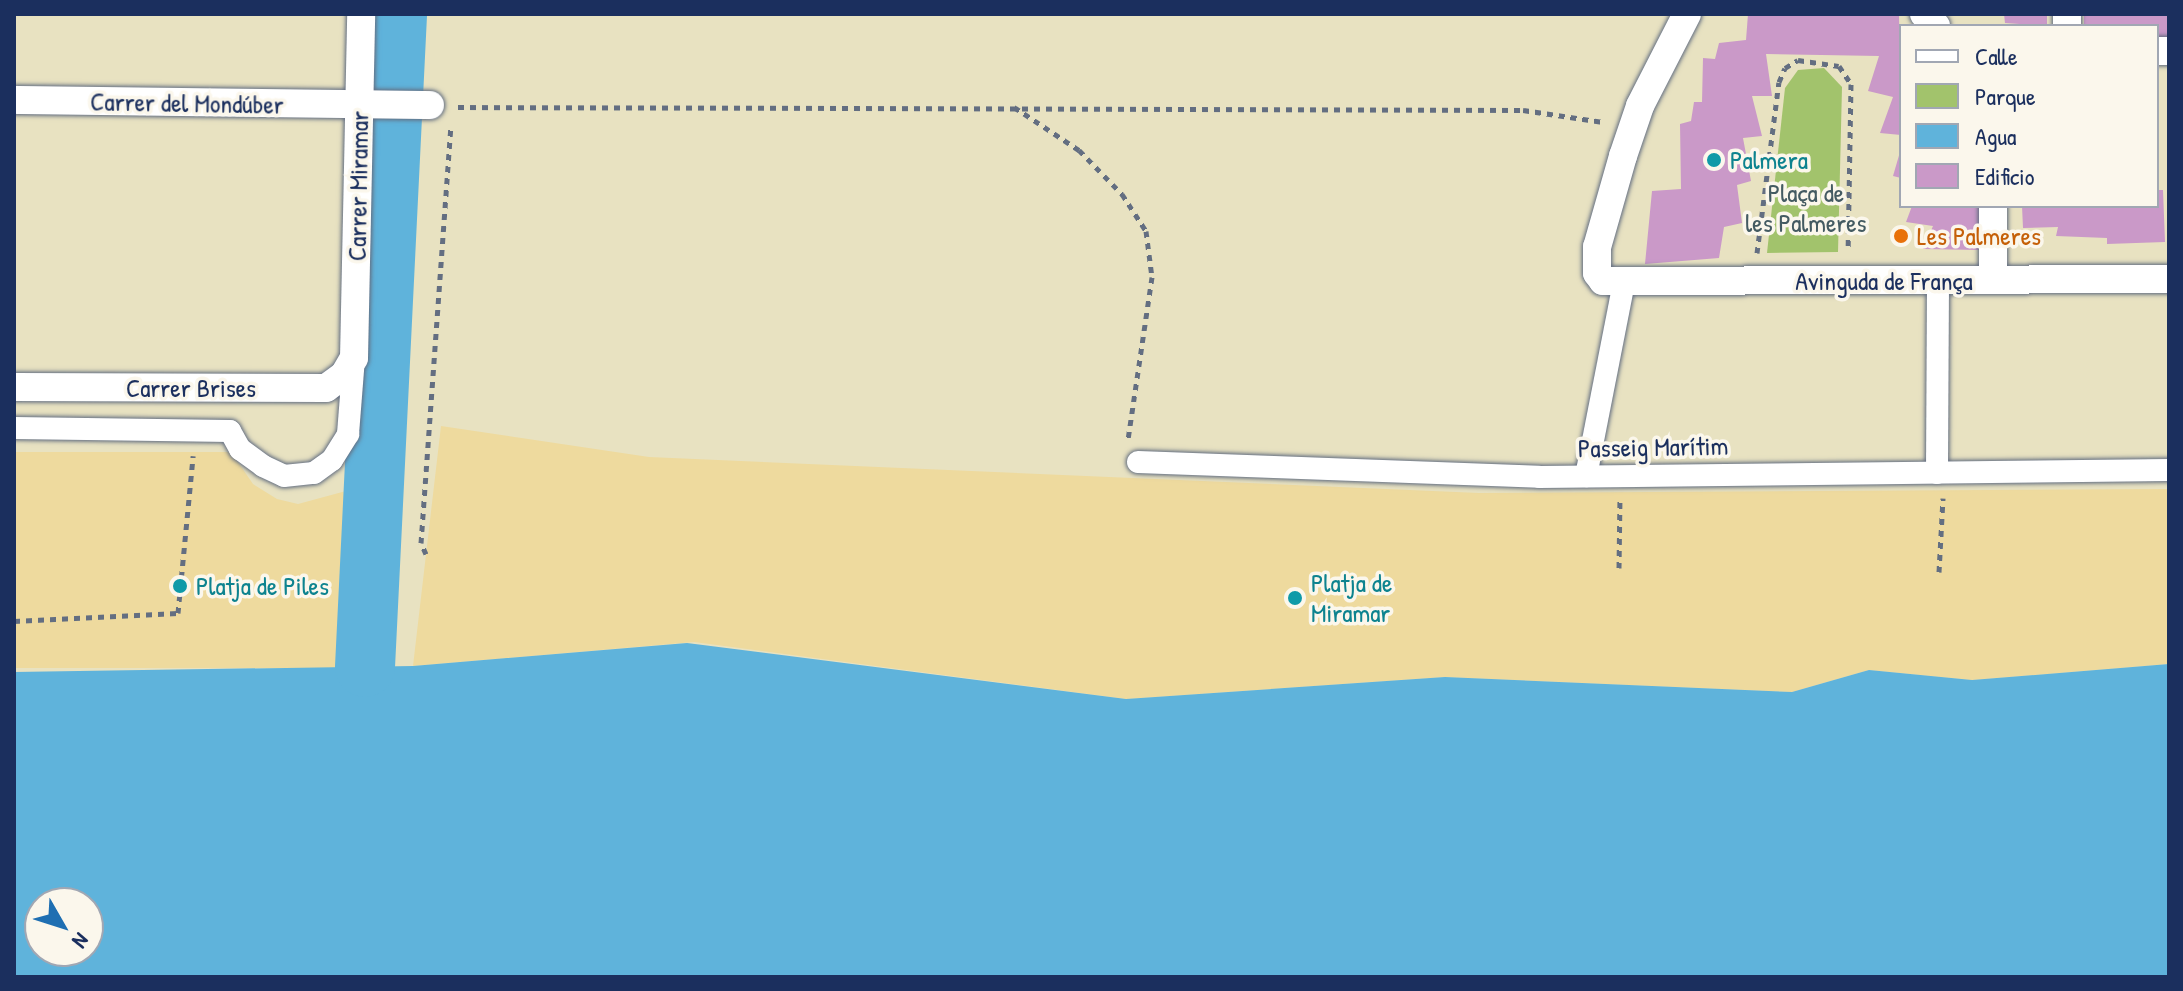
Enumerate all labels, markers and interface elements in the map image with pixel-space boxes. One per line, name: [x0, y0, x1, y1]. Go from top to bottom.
legend: [1899, 24, 2159, 208]
text: Calle: [1975, 40, 2017, 72]
text: Parque: [1975, 80, 2035, 112]
street label: Carrer del Mondúber: [90, 86, 284, 120]
street label: Carrer Miramar: [341, 111, 375, 261]
text: Agua: [1975, 120, 2016, 152]
place label: Palmera: [1730, 144, 1808, 176]
marker: Palmera: [1705, 151, 1723, 169]
text: Edificio: [1975, 160, 2034, 192]
park label: Plaça de les Palmeres: [1745, 177, 1867, 238]
place label: Les Palmeres: [1917, 220, 2041, 252]
marker: Les Palmeres: [1892, 227, 1910, 245]
street label: Avinguda de França: [1795, 265, 1973, 297]
street label: Carrer Brises: [126, 372, 256, 404]
street label: Passeig Marítim: [1578, 430, 1728, 464]
place label: Platja de Miramar: [1311, 567, 1392, 628]
place label: Platja de Piles: [196, 570, 329, 602]
marker: Platja de Piles: [171, 577, 189, 595]
marker: Platja de Miramar: [1286, 589, 1304, 607]
north arrow: [24, 887, 104, 967]
text: N: [66, 927, 96, 955]

